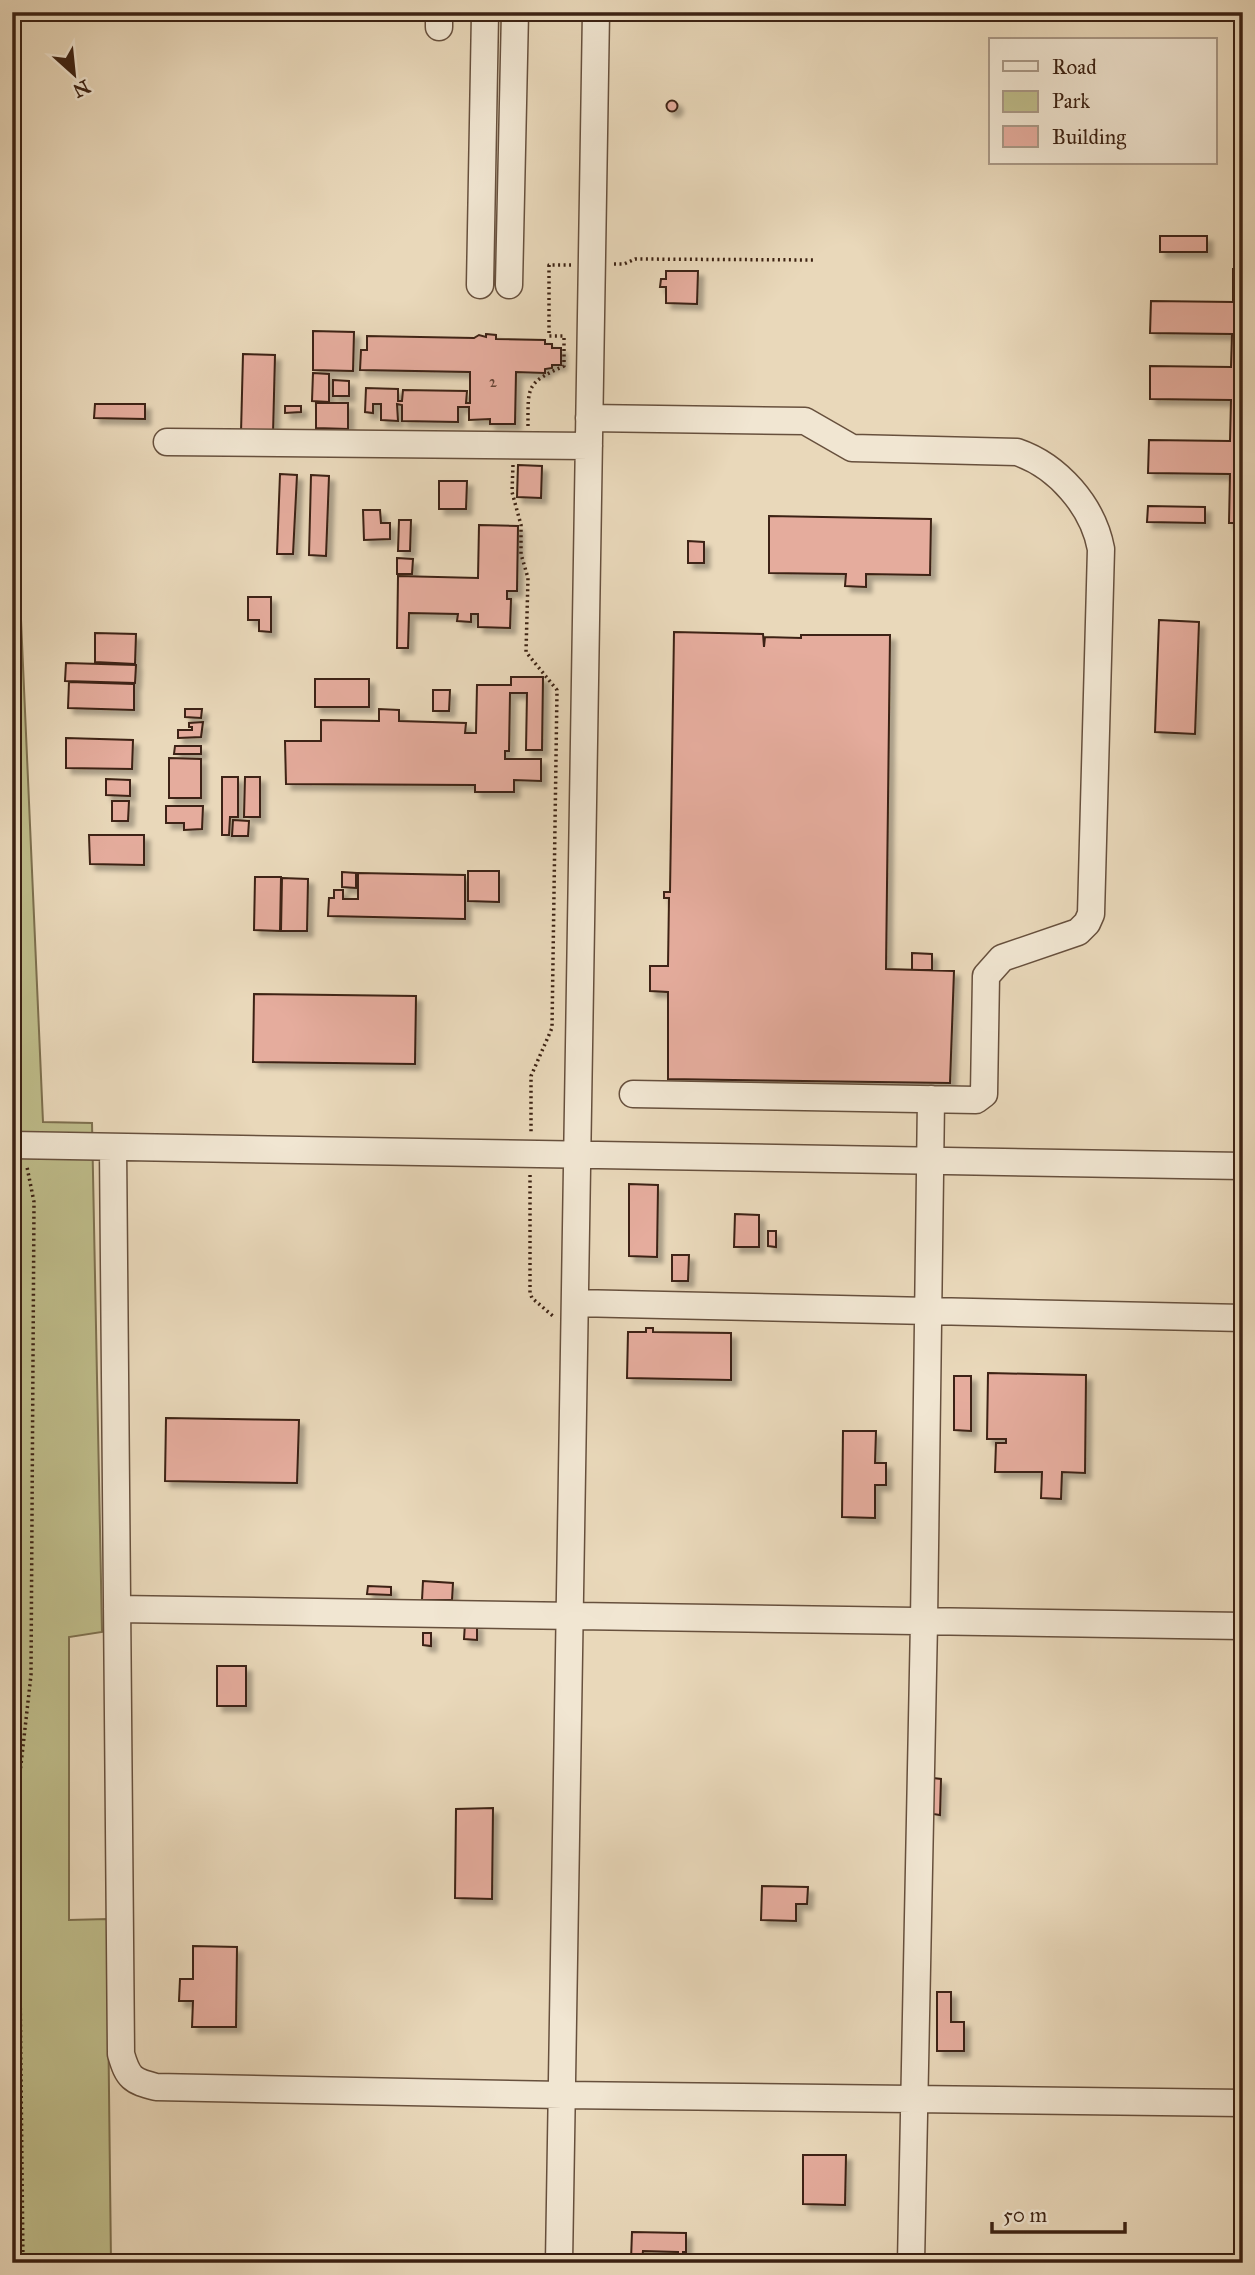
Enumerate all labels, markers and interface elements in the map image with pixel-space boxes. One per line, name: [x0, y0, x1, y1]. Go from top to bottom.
north arrow: [38, 38, 108, 108]
legend: [989, 38, 1216, 164]
text: Road: [1052, 54, 1097, 80]
text: N: [69, 75, 94, 103]
text: Park: [1052, 88, 1090, 114]
text: Building: [1052, 124, 1126, 150]
house number: 2: [489, 372, 497, 391]
scale bar: [992, 2191, 1126, 2235]
text: 50 m: [1003, 2202, 1048, 2228]

